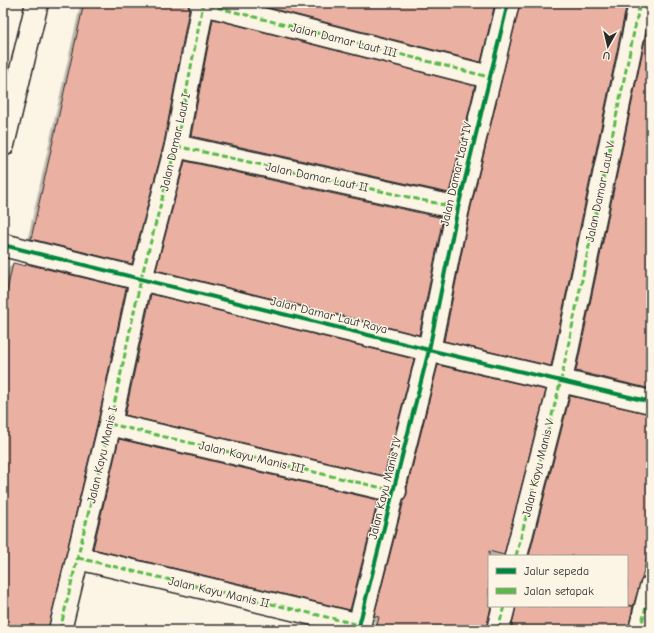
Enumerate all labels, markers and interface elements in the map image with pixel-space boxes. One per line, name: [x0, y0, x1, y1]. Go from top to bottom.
street label: Jalan Damar Laut III: [289, 20, 399, 60]
north arrow: [588, 26, 628, 66]
text: U: [602, 48, 611, 62]
street label: Jalan Damar Laut I: [157, 91, 193, 192]
street label: Jalan Damar Laut IV: [437, 120, 475, 227]
street label: Jalan Damar Laut V: [583, 140, 618, 243]
street label: Jalan Damar Laut II: [264, 159, 370, 195]
street label: Jalan Damar Laut Raya: [269, 294, 389, 336]
street label: Jalan Kayu Manis I: [84, 405, 120, 505]
street label: Jalan Kayu Manis V: [519, 417, 557, 519]
street label: Jalan Kayu Manis IV: [365, 435, 405, 541]
street label: Jalan Kayu Manis III: [198, 438, 307, 476]
legend: [488, 555, 628, 607]
text: Jalur sepeda: [524, 564, 589, 578]
street label: Jalan Kayu Manis II: [167, 574, 271, 611]
text: Jalan setapak: [524, 584, 594, 598]

